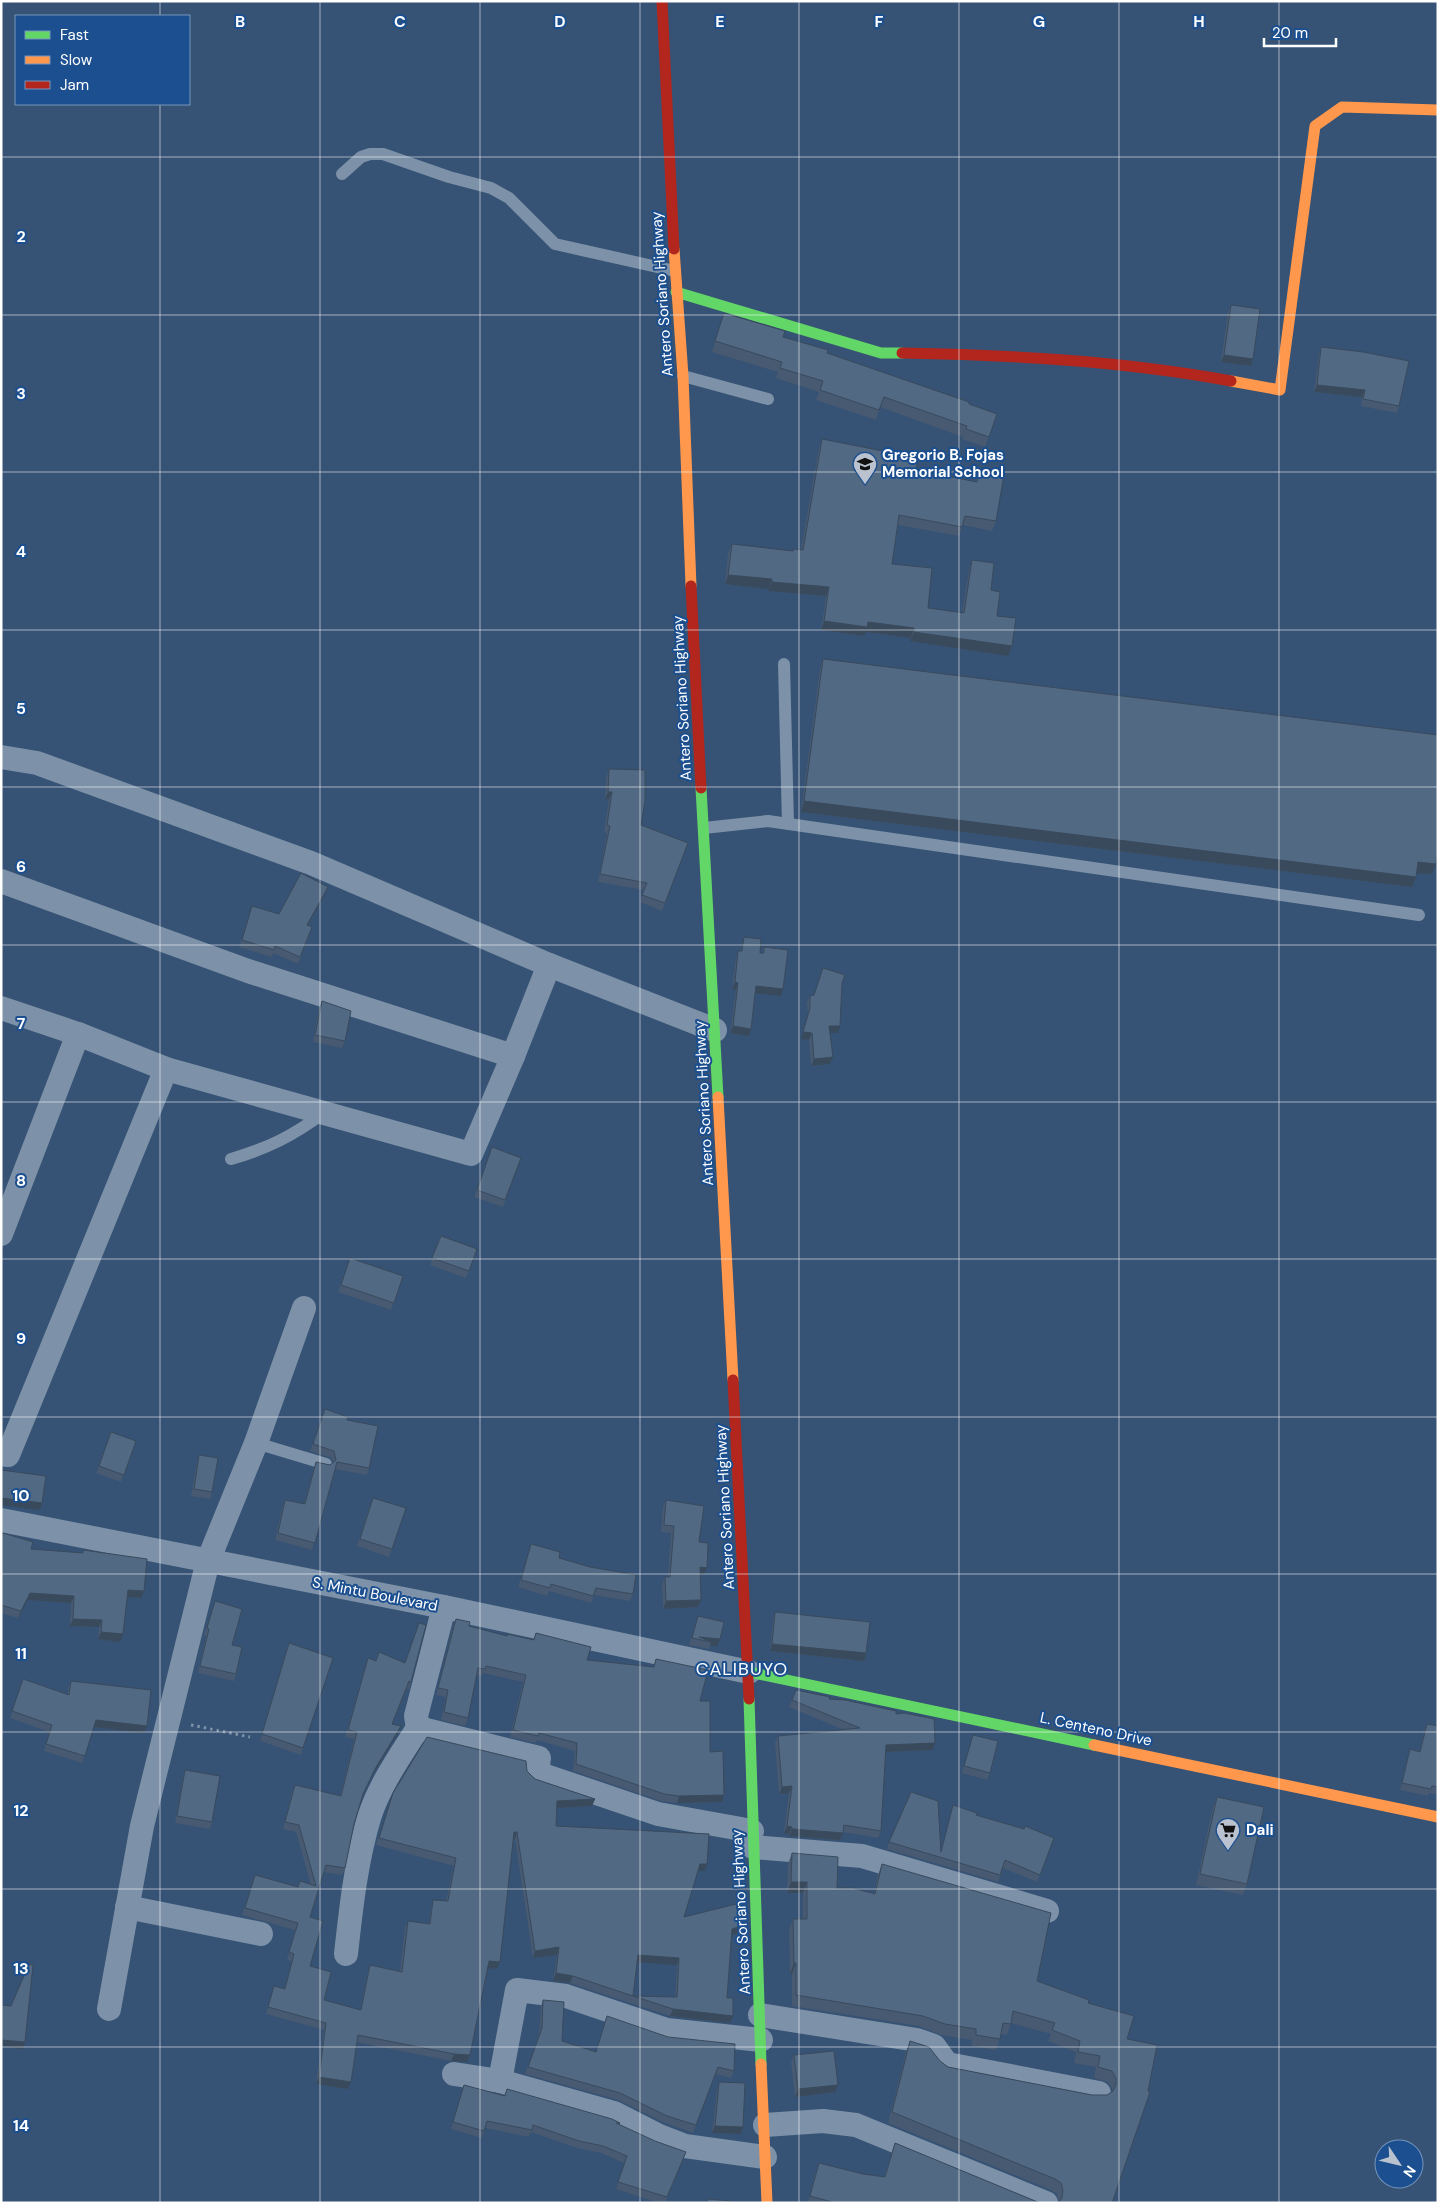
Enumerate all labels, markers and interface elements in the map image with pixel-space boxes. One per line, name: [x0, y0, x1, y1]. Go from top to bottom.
text: B: [235, 11, 245, 32]
text: C: [394, 11, 406, 32]
text: D: [554, 11, 566, 32]
text: E: [715, 11, 725, 32]
text: F: [875, 11, 884, 32]
text: G: [1033, 11, 1045, 32]
text: H: [1193, 11, 1205, 32]
legend: [15, 15, 190, 105]
scale bar: [1264, 15, 1336, 47]
text: 20 m: [1272, 23, 1308, 43]
text: Fast: [60, 25, 89, 45]
text: Slow: [60, 50, 93, 70]
text: Jam: [60, 75, 89, 95]
street label: Antero Soriano Highway: [646, 210, 678, 377]
text: 2: [16, 226, 26, 247]
text: 3: [16, 383, 26, 404]
place label: Gregorio B. Fojas Memorial School: [882, 445, 1004, 482]
school or university icon: Gregorio B. Fojas Memorial School: [852, 451, 878, 485]
text: 4: [16, 541, 26, 562]
street label: Antero Soriano Highway: [668, 614, 696, 781]
text: 5: [16, 698, 26, 719]
text: 6: [16, 856, 26, 877]
text: 7: [17, 1013, 26, 1034]
street label: Antero Soriano Highway: [690, 1019, 718, 1186]
text: 8: [16, 1170, 26, 1191]
text: 9: [16, 1328, 26, 1349]
street label: Antero Soriano Highway: [711, 1423, 739, 1590]
text: 10: [12, 1485, 30, 1506]
street label: S. Mintu Boulevard: [311, 1572, 439, 1616]
text: 11: [15, 1643, 27, 1664]
district label: CALIBUYO: [696, 1657, 788, 1681]
street label: L. Centeno Drive: [1038, 1707, 1154, 1751]
text: 12: [13, 1800, 29, 1821]
supermarket icon: Dali: [1215, 1817, 1241, 1851]
place label: Dali: [1246, 1820, 1274, 1840]
street label: Antero Soriano Highway: [727, 1828, 755, 1995]
text: 13: [13, 1958, 29, 1979]
text: 14: [13, 2115, 29, 2136]
north arrow: [1374, 2139, 1424, 2189]
text: N: [1399, 2162, 1420, 2181]

